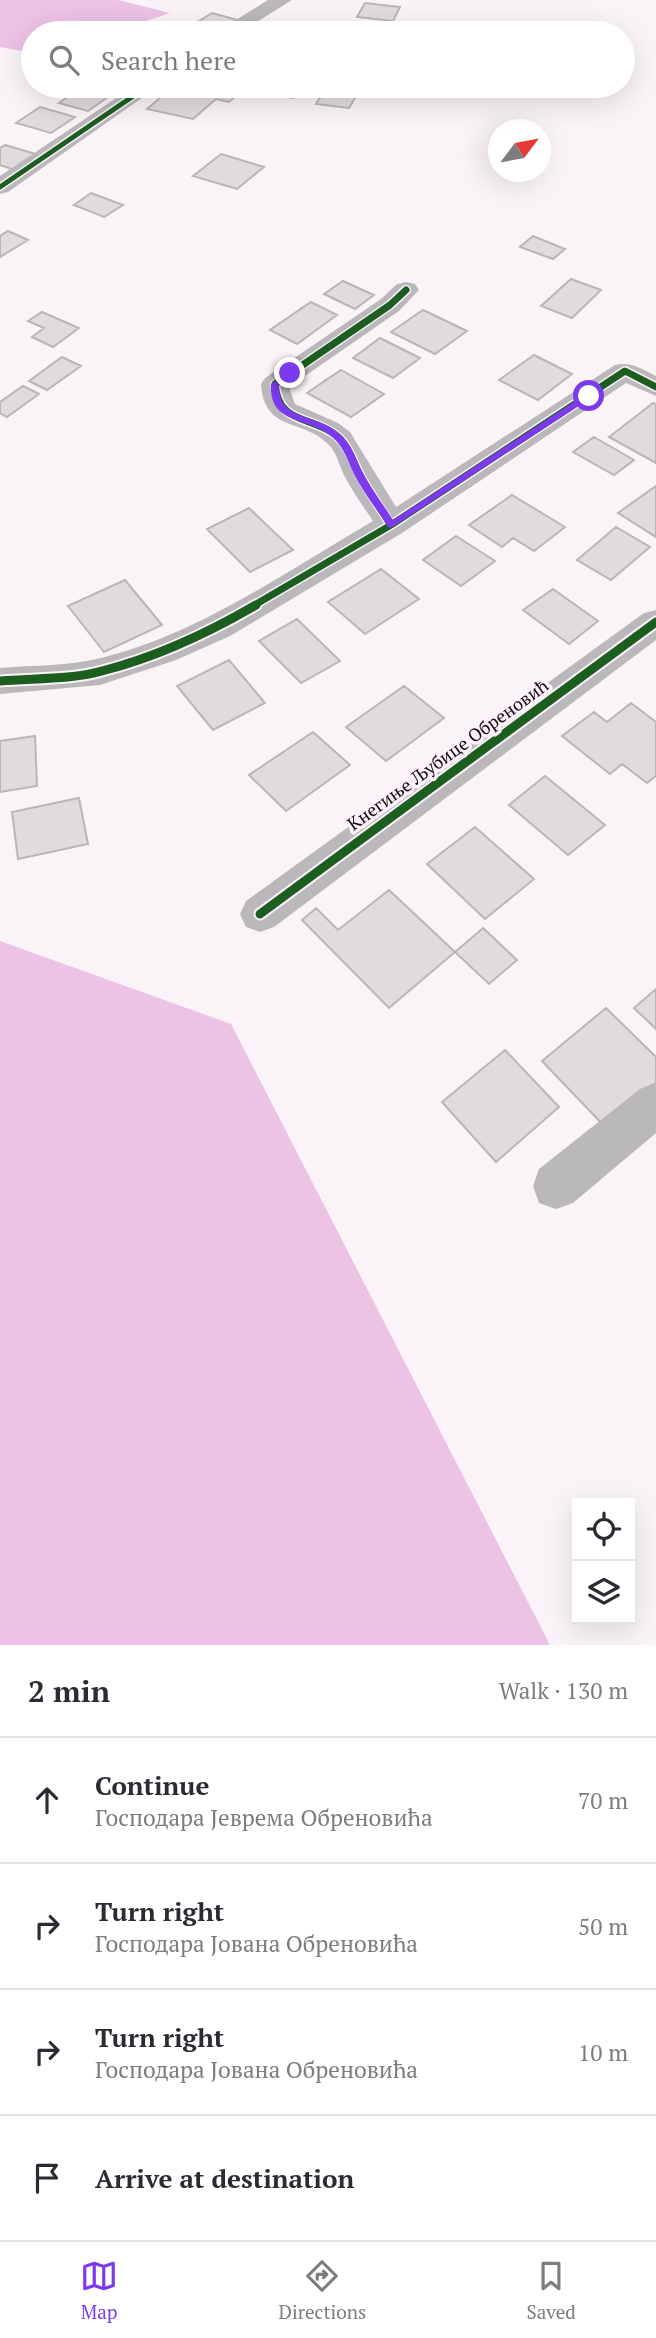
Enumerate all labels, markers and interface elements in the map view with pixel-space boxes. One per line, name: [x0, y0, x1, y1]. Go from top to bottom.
search box: [21, 21, 635, 98]
icon: search: [45, 41, 83, 79]
text: Search here: [101, 43, 236, 77]
north arrow: [488, 119, 551, 182]
route end: [274, 357, 305, 388]
route start: [573, 380, 604, 411]
street label: Кнегиње Љубице Обреновић: [342, 673, 553, 835]
map controls: [572, 1498, 635, 1624]
button: locate: [572, 1498, 635, 1561]
button: layers: [572, 1561, 635, 1624]
text: 2 min: [28, 1671, 110, 1711]
text: Walk · 130 m: [499, 1675, 628, 1706]
text: Continue: [95, 1768, 209, 1802]
icon: ahead: [28, 1781, 66, 1819]
text: 70 m: [578, 1785, 628, 1816]
text: Господара Јеврема Обреновића: [95, 1802, 433, 1833]
text: Turn right: [95, 1894, 224, 1928]
icon: right: [28, 1907, 66, 1945]
text: 50 m: [578, 1911, 628, 1942]
text: Господара Јована Обреновића: [95, 1928, 418, 1959]
text: Turn right: [95, 2020, 224, 2054]
icon: right: [28, 2033, 66, 2071]
text: 10 m: [578, 2037, 628, 2068]
text: Господара Јована Обреновића: [95, 2054, 418, 2085]
icon: arrive: [28, 2159, 66, 2197]
text: Arrive at destination: [95, 2161, 354, 2195]
tab: Map: [80, 2257, 118, 2324]
tab: Directions: [279, 2257, 366, 2324]
tab: Saved: [527, 2257, 576, 2324]

